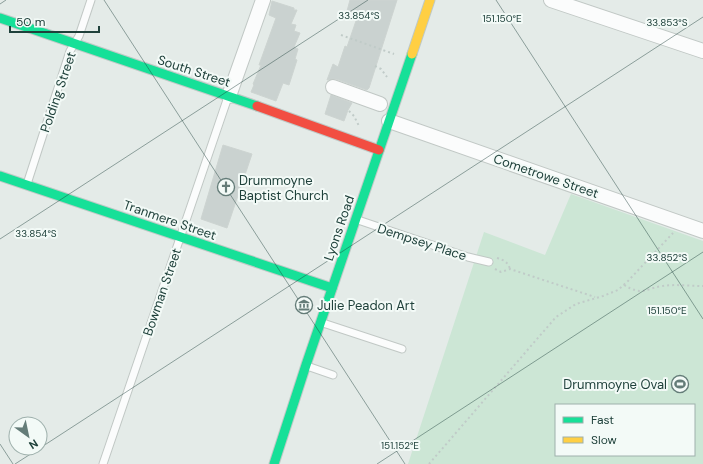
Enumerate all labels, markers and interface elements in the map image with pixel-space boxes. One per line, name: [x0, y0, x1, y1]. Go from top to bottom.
scale bar: [10, 8, 99, 34]
text: 33.854°S: [338, 9, 380, 22]
text: 151.150°E: [482, 12, 522, 25]
text: 50 m: [16, 14, 45, 30]
text: 33.853°S: [646, 16, 688, 29]
street label: Polding Street: [36, 49, 80, 135]
street label: South Street: [155, 51, 233, 91]
street label: Cometrowe Street: [491, 150, 601, 202]
place label: Drummoyne Baptist Church: [239, 172, 329, 204]
church icon: Drummoyne Baptist Church: [216, 177, 236, 197]
street label: Lyons Road: [320, 193, 358, 263]
street label: Tranmere Street: [121, 196, 219, 244]
street label: Dempsey Place: [375, 220, 469, 264]
text: 33.854°S: [15, 227, 57, 240]
street label: Bowman Street: [139, 246, 185, 338]
text: 33.852°S: [647, 251, 688, 264]
museum icon: Julie Peadon Art: [294, 295, 314, 315]
place label: Julie Peadon Art: [317, 297, 415, 314]
text: 151.150°E: [647, 304, 687, 317]
sports icon: Drummoyne Oval: [670, 374, 690, 394]
place label: Drummoyne Oval: [563, 376, 667, 393]
legend: [555, 404, 695, 456]
text: Fast: [591, 412, 614, 428]
north arrow: [8, 416, 48, 456]
text: Slow: [591, 432, 617, 448]
text: N: [26, 436, 41, 452]
text: 151.152°E: [381, 439, 419, 452]

